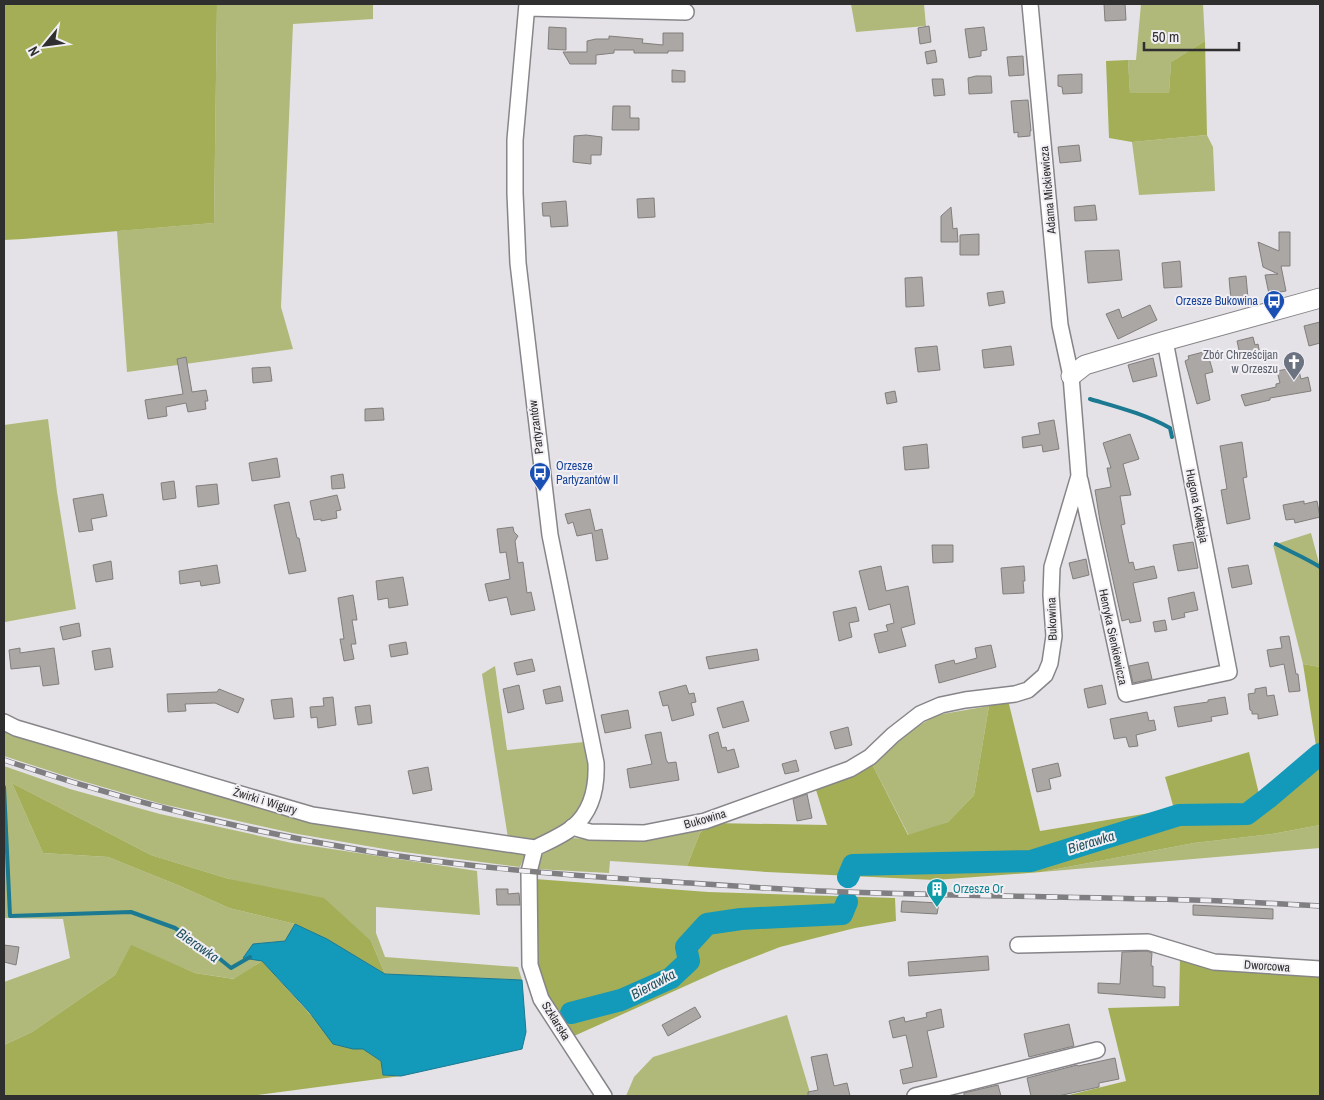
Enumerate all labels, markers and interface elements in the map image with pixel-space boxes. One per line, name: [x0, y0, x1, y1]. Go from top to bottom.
north arrow: [20, 20, 70, 70]
scale bar: [1144, 20, 1239, 52]
text: 50 m: [1152, 26, 1179, 47]
text: N: [24, 43, 44, 59]
street label: Adama Mickiewicza: [1036, 145, 1060, 236]
bus stop icon: Orzesze Bukowina: [1262, 289, 1286, 320]
place label: Orzesze Bukowina: [1175, 293, 1259, 309]
place label: Zbór Chrześcijan w Orzeszu: [1203, 347, 1278, 377]
church icon: Zbór Chrześcijan w Orzeszu: [1282, 350, 1306, 381]
street label: Partyzantów: [525, 398, 547, 455]
place label: Orzesze Partyzantów II: [556, 458, 618, 488]
bus stop icon: Orzesze Partyzantów II: [528, 461, 552, 492]
street label: Hugona Kołłątaja: [1182, 468, 1212, 545]
street label: Henryka Sienkiewicza: [1095, 587, 1131, 687]
street label: Bukowina: [1043, 597, 1061, 641]
street label: Żwirki i Wigury: [231, 784, 299, 818]
street label: Bukowina: [682, 805, 728, 833]
water label: Bierawka: [1065, 826, 1117, 858]
building icon: Orzesze Or: [925, 877, 949, 908]
place label: Orzesze Or: [953, 881, 1004, 897]
water label: Bierawka: [173, 924, 223, 966]
street label: Dworcowa: [1244, 956, 1291, 976]
water label: Bierawka: [628, 965, 678, 1003]
street label: Szklarska: [538, 999, 574, 1044]

